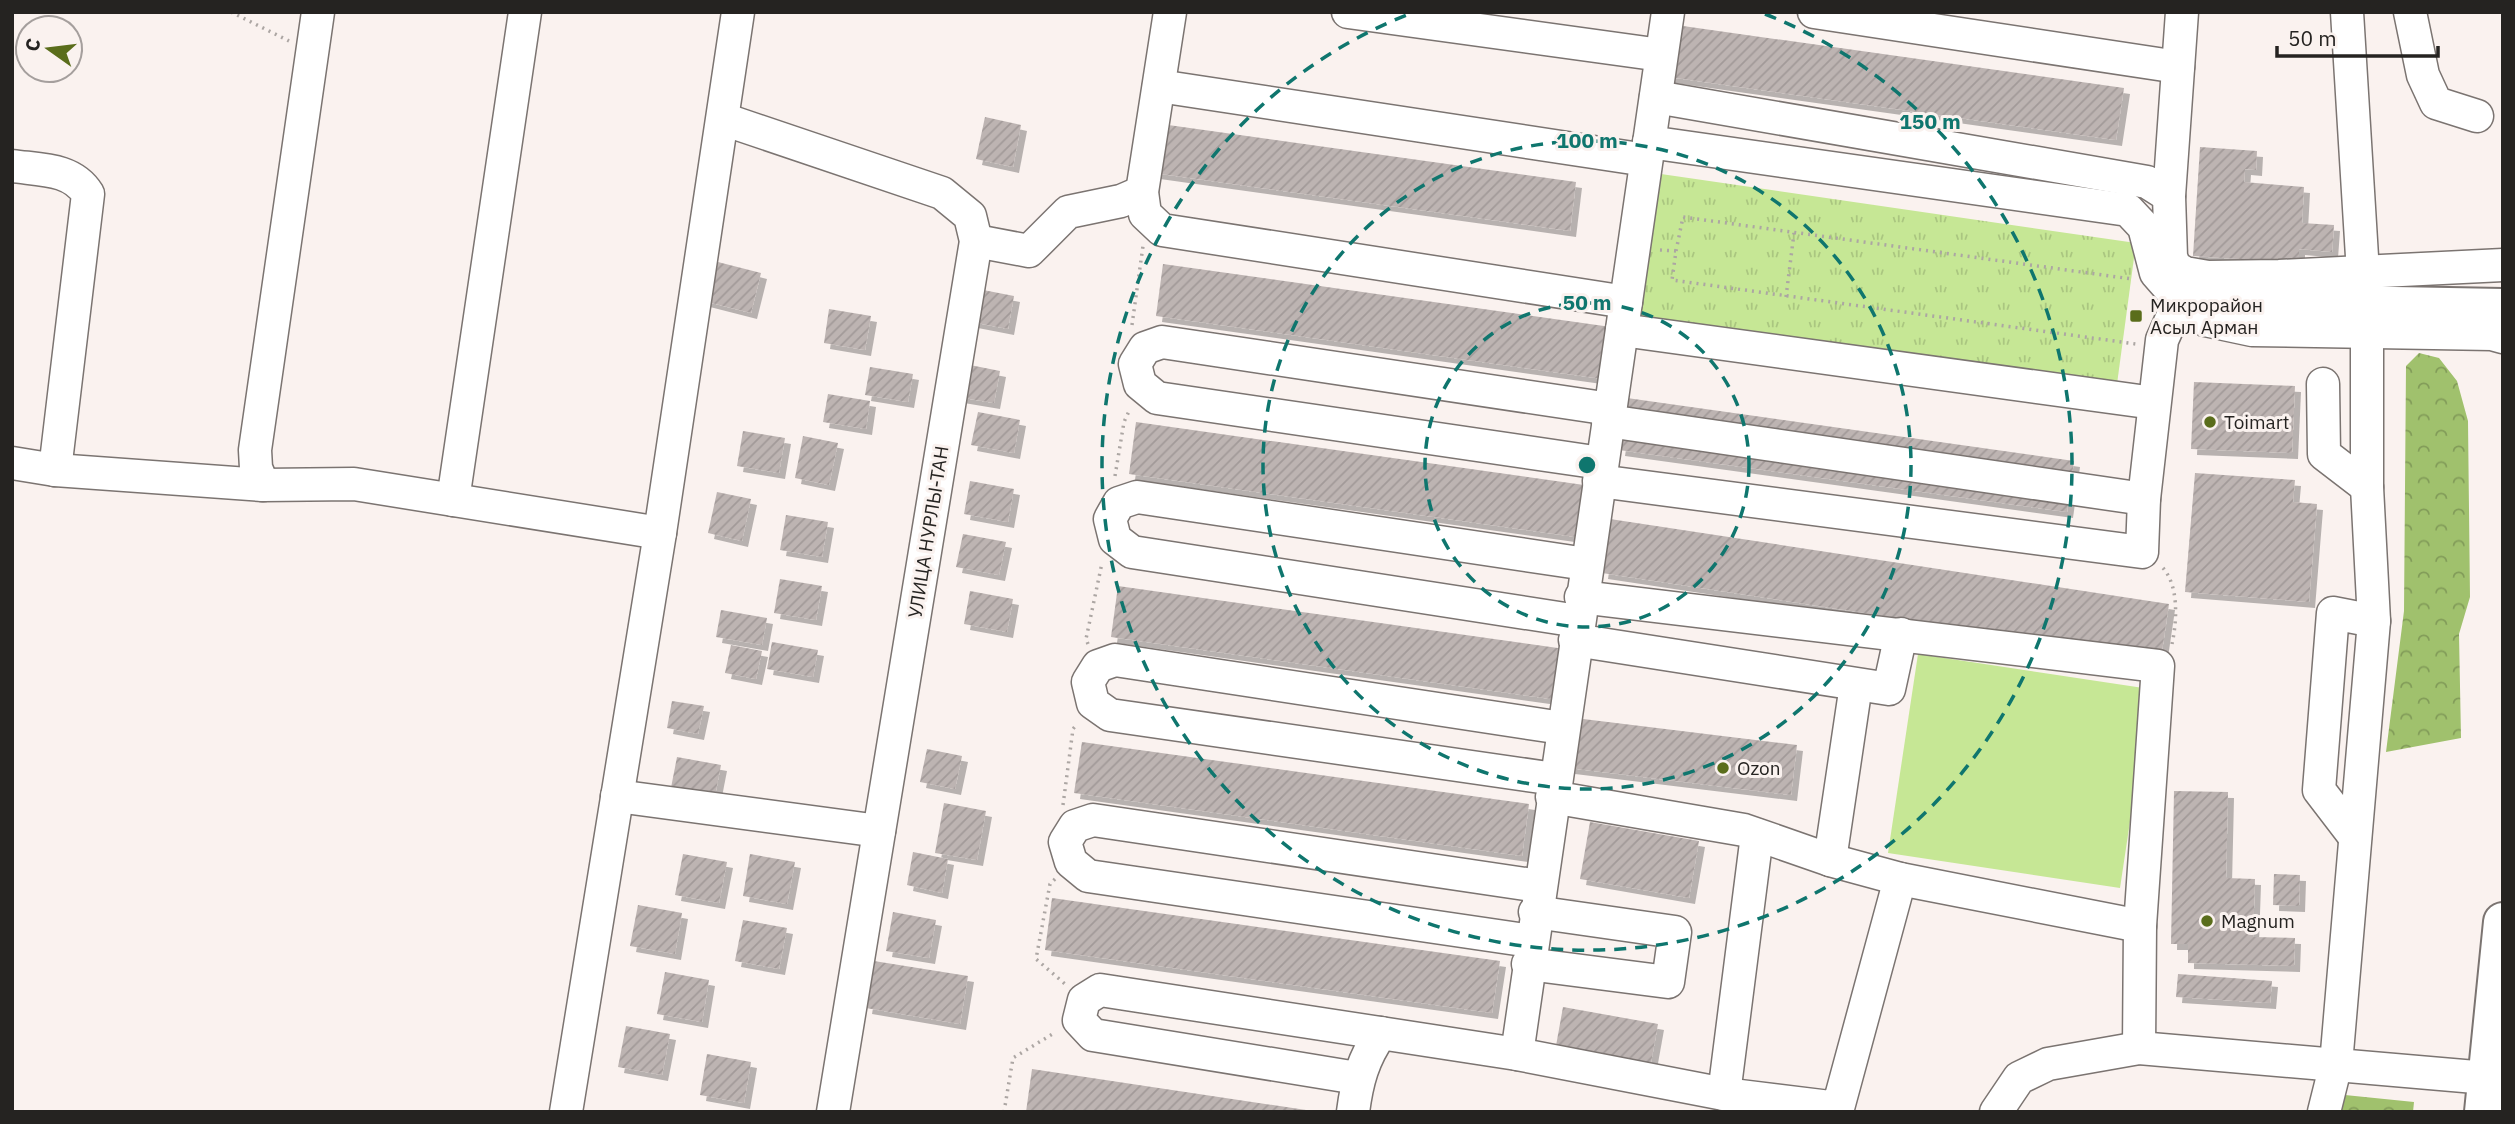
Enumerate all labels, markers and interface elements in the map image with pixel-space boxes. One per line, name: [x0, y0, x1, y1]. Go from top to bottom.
north arrow: [14, 14, 84, 84]
scale bar: [2277, 14, 2438, 58]
text: 50 m: [2288, 24, 2337, 52]
text: С: [19, 36, 46, 54]
text: 150 m: [1899, 107, 1961, 135]
text: 100 m: [1556, 126, 1618, 154]
text: 50 m: [1563, 288, 1611, 316]
place label: Микрорайон Асыл Арман: [2150, 293, 2263, 339]
marker: Микрорайон Асыл Арман: [2128, 308, 2144, 324]
place label: Toimart: [2224, 410, 2289, 434]
marker: Toimart: [2202, 414, 2218, 430]
street label: УЛИЦА НУРЛЫ-ТАН: [903, 444, 953, 620]
centre of rings: [1575, 453, 1599, 477]
place label: Ozon: [1737, 756, 1781, 780]
marker: Ozon: [1715, 760, 1731, 776]
place label: Magnum: [2221, 909, 2295, 933]
marker: Magnum: [2199, 913, 2215, 929]

